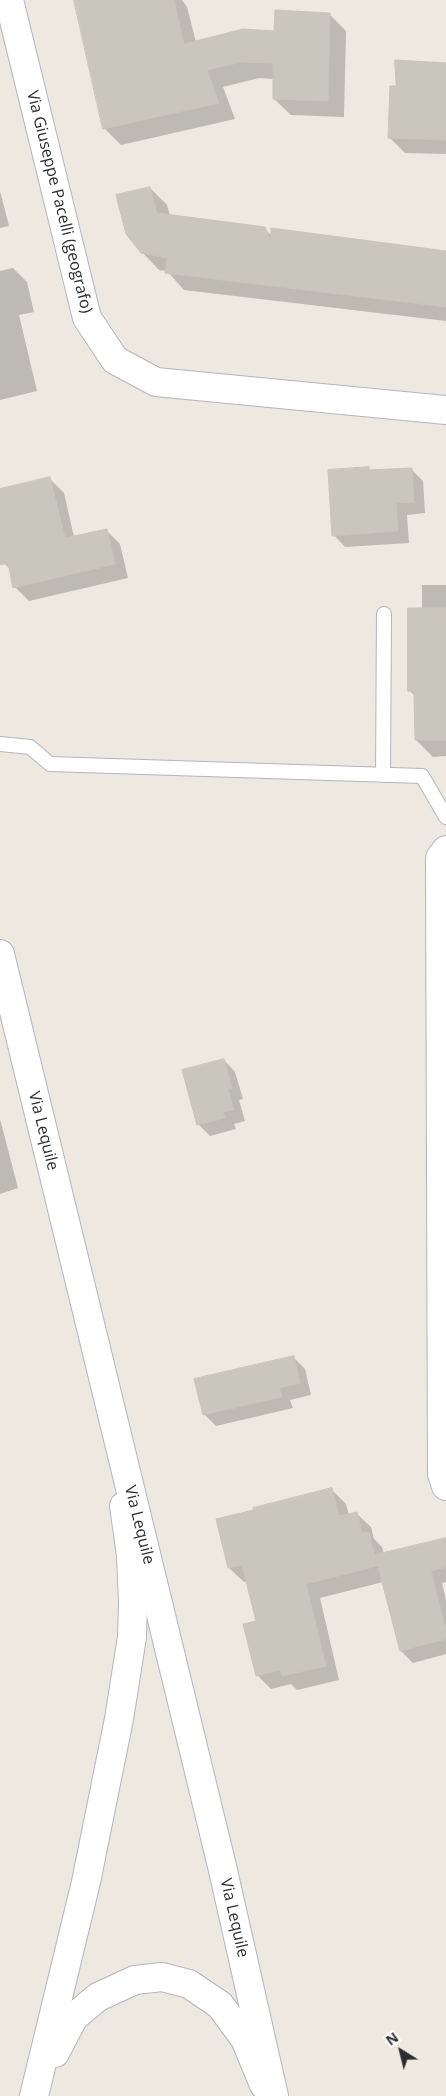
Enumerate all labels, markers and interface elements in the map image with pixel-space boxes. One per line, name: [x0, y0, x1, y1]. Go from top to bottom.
street label: Via Giuseppe Pacelli (geografo): [22, 89, 96, 315]
street label: Via Lequile: [24, 1090, 62, 1172]
street label: Via Lequile: [120, 1484, 158, 1566]
street label: Via Lequile: [216, 1877, 252, 1959]
north arrow: [376, 2026, 426, 2076]
text: N: [382, 2027, 402, 2049]

